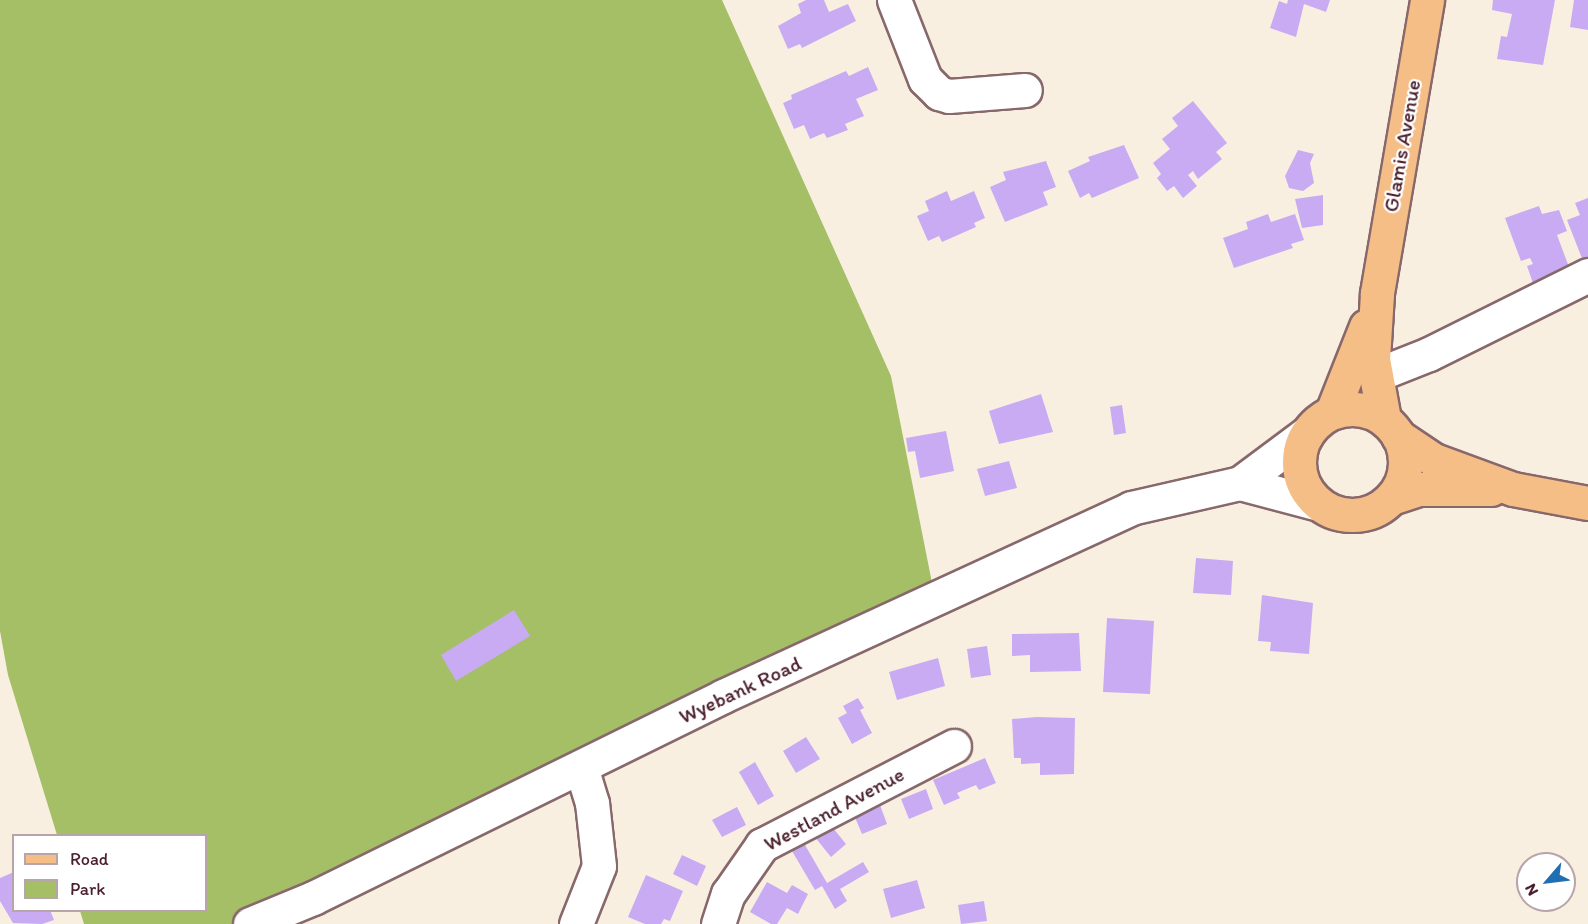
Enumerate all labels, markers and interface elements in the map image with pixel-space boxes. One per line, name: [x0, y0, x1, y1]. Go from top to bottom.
street label: Glamis Avenue: [1378, 78, 1426, 214]
street label: Wyebank Road: [675, 651, 805, 729]
street label: Westland Avenue: [760, 762, 908, 856]
legend: [12, 834, 207, 912]
text: Road: [70, 848, 109, 870]
north arrow: [1516, 852, 1576, 912]
text: Park: [70, 878, 105, 900]
text: N: [1521, 881, 1542, 899]

